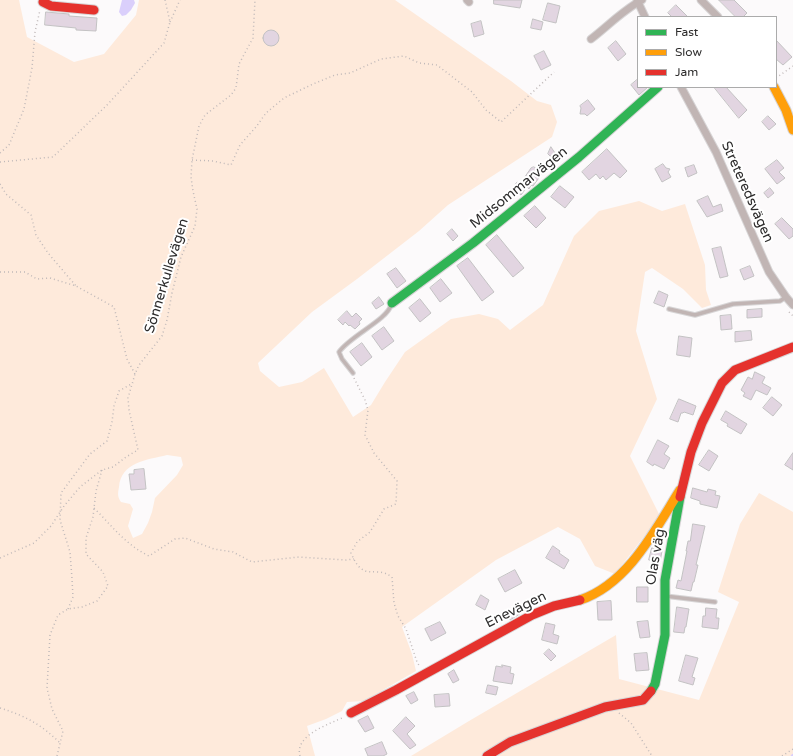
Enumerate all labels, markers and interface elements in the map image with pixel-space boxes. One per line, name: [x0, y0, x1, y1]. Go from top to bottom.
legend: [637, 16, 777, 88]
text: Fast: [675, 25, 698, 39]
text: Slow: [675, 45, 702, 59]
text: Jam: [675, 65, 698, 79]
street label: Streteredsvägen: [717, 139, 777, 245]
street label: Midsommarvägen: [467, 144, 571, 232]
street label: Sönnerkullevägen: [142, 217, 192, 335]
street label: Olas väg: [643, 527, 669, 587]
street label: Enevägen: [483, 588, 549, 632]

